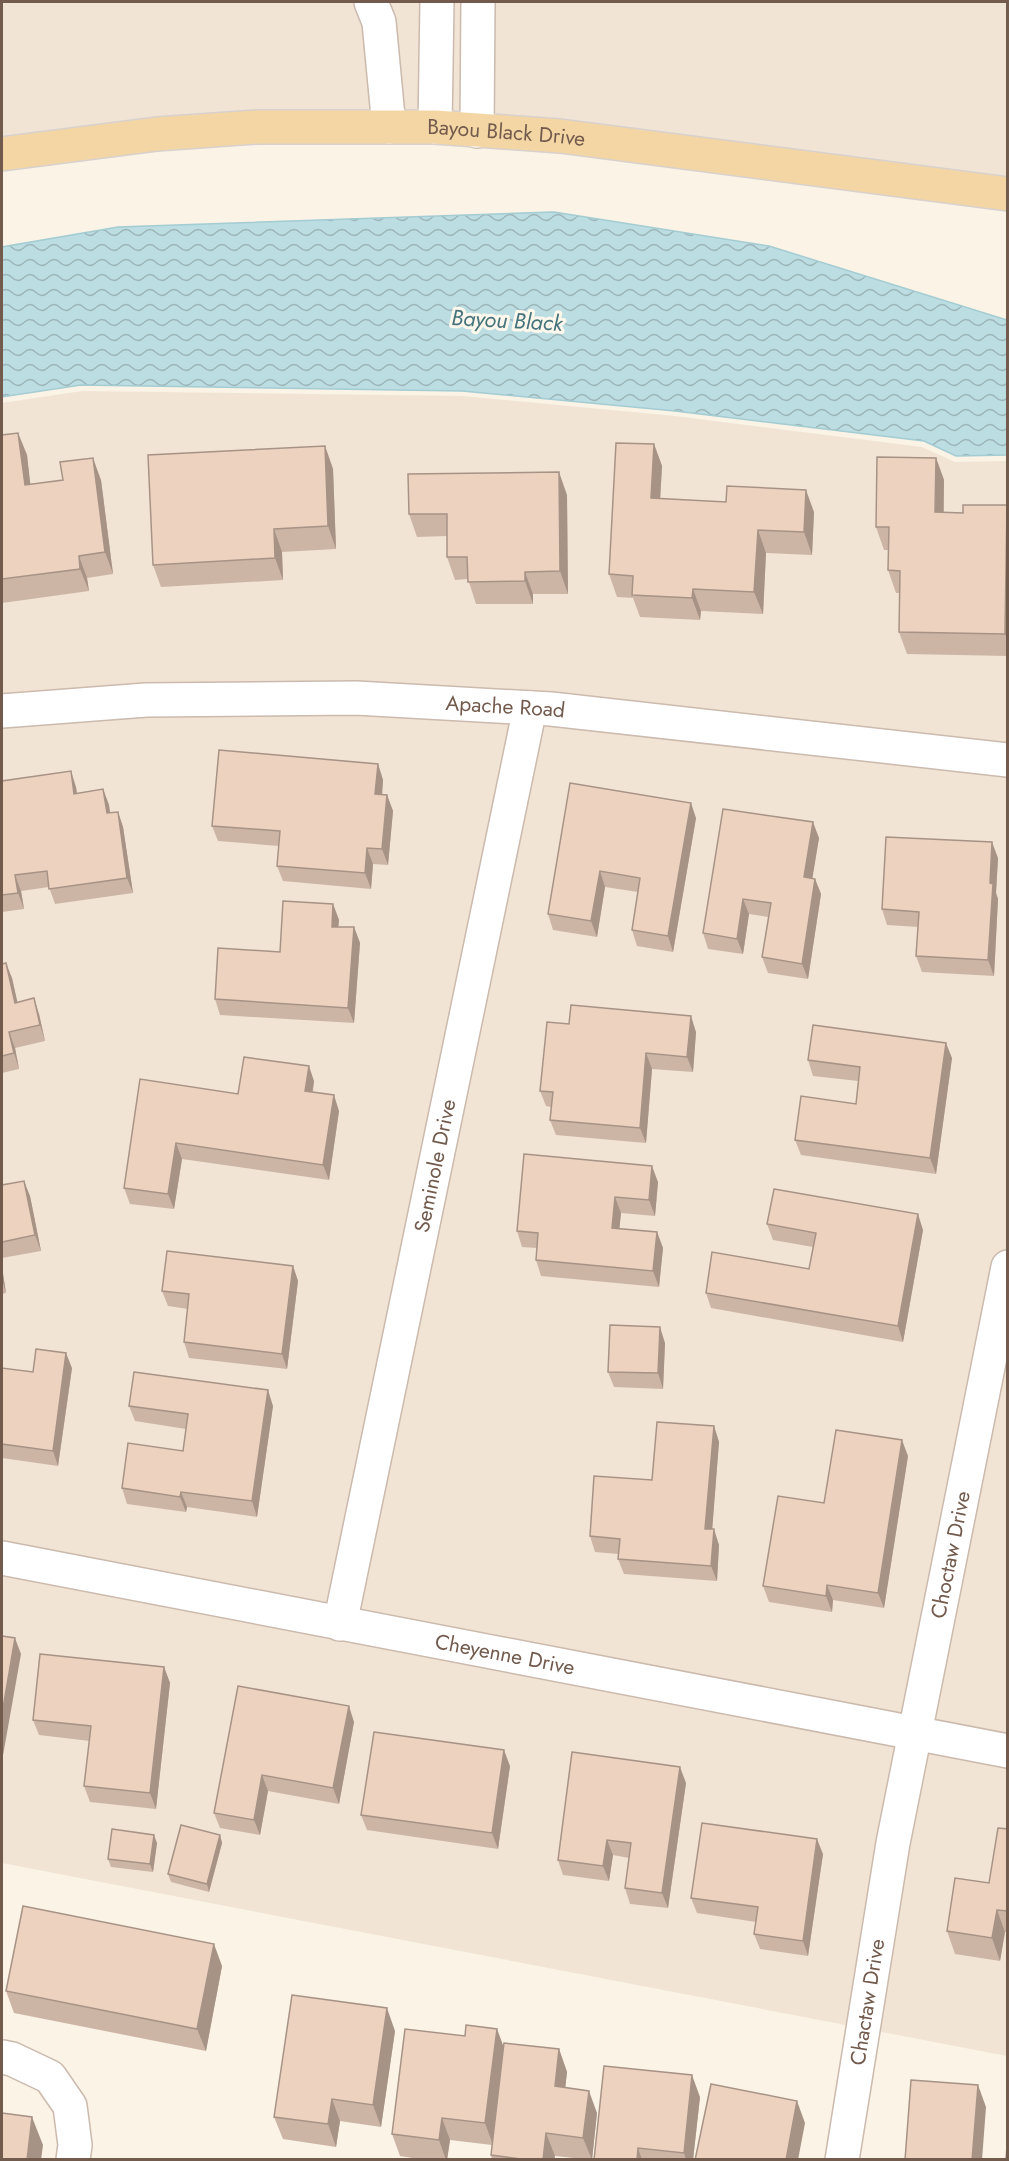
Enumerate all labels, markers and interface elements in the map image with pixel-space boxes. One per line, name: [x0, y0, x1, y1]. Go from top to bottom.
street label: Bayou Black Drive: [427, 112, 587, 154]
water label: Bayou Black: [451, 301, 565, 339]
street label: Apache Road: [445, 688, 567, 725]
street label: Seminole Drive: [407, 1096, 464, 1235]
street label: Choctaw Drive: [923, 1488, 978, 1621]
street label: Cheyenne Drive: [432, 1626, 577, 1683]
street label: Chactaw Drive: [842, 1936, 892, 2068]

